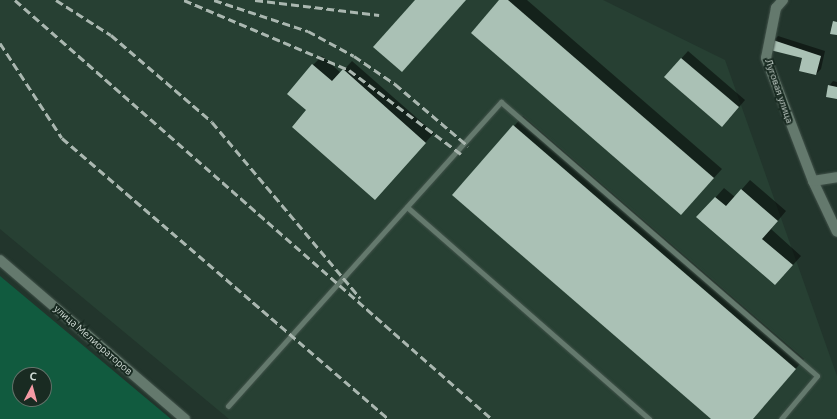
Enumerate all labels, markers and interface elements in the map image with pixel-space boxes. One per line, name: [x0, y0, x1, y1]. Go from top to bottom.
street label: Луговая улица: [762, 57, 796, 125]
street label: улица Мелиораторов: [51, 303, 135, 377]
north arrow: [12, 367, 52, 407]
text: С: [29, 370, 37, 382]

